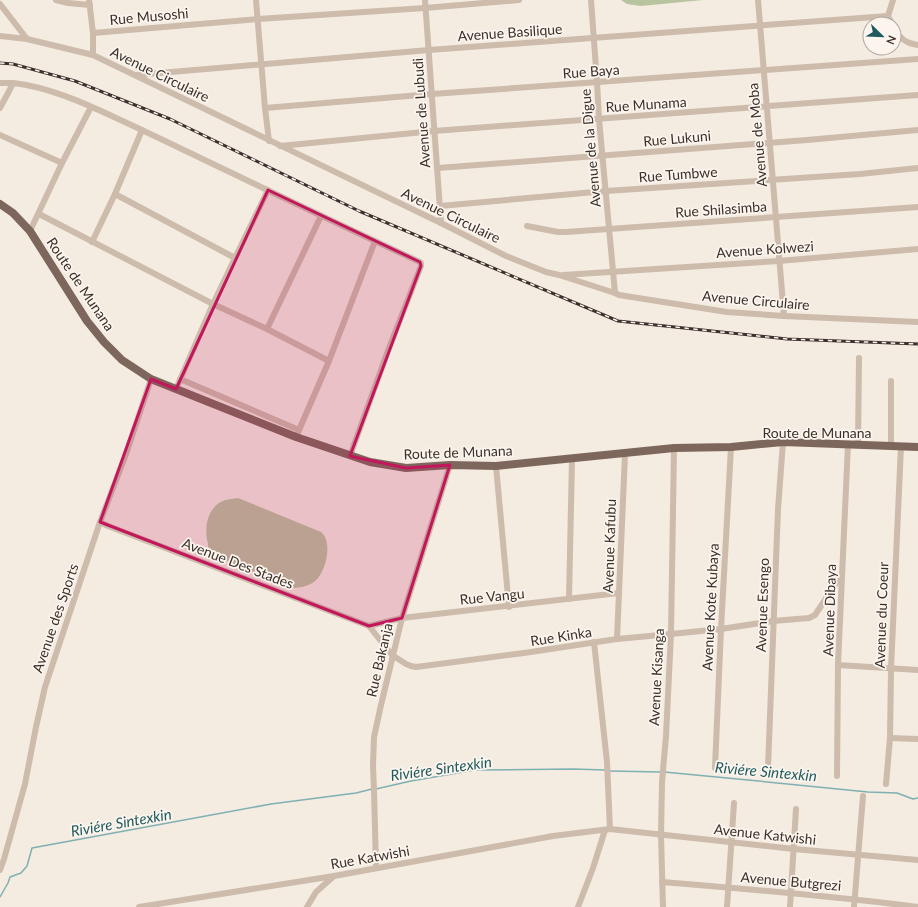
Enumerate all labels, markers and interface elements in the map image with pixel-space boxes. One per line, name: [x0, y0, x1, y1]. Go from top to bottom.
street label: Rue Musoshi: [109, 4, 189, 28]
north arrow: [862, 16, 902, 56]
street label: Avenue Basilique: [457, 20, 563, 44]
text: N: [884, 34, 899, 47]
street label: Avenue Circulaire: [108, 43, 212, 105]
street label: Avenue de Lubudi: [409, 57, 433, 169]
street label: Rue Baya: [562, 61, 620, 81]
street label: Avenue de Moba: [744, 82, 770, 188]
street label: Avenue de la Digue: [576, 88, 604, 208]
street label: Rue Munama: [605, 93, 687, 115]
street label: Rue Lukuni: [642, 127, 712, 149]
street label: Rue Tumbwe: [638, 163, 718, 185]
street label: Avenue Circulaire: [399, 184, 503, 246]
street label: Rue Shilasimba: [675, 197, 767, 221]
street label: Route de Munana: [43, 234, 119, 334]
street label: Avenue Kolwezi: [716, 237, 814, 261]
street label: Avenue Circulaire: [702, 287, 810, 313]
street label: Route de Munana: [762, 424, 872, 441]
street label: Route de Munana: [403, 442, 513, 462]
street label: Avenue Kafubu: [599, 499, 619, 593]
street label: Avenue Des Stades: [180, 534, 296, 592]
street label: Avenue Kote Kubaya: [698, 543, 722, 671]
street label: Avenue Esengo: [752, 558, 772, 652]
street label: Avenue des Sports: [28, 561, 82, 675]
street label: Avenue du Coeur: [871, 561, 891, 669]
street label: Avenue Dibaya: [819, 563, 839, 657]
street label: Rue Vangu: [459, 584, 525, 608]
street label: Rue Bakanja: [362, 621, 396, 699]
street label: Rue Kinka: [529, 623, 593, 649]
street label: Avenue Kisanga: [645, 628, 667, 726]
water label: Riviére Sintexkin: [389, 752, 493, 784]
water label: Riviére Sintexkin: [714, 758, 818, 784]
water label: Riviére Sintexkin: [69, 804, 173, 840]
street label: Avenue Katwishi: [713, 820, 817, 848]
street label: Rue Katwishi: [329, 842, 411, 872]
street label: Avenue Butgrezi: [740, 868, 842, 894]

